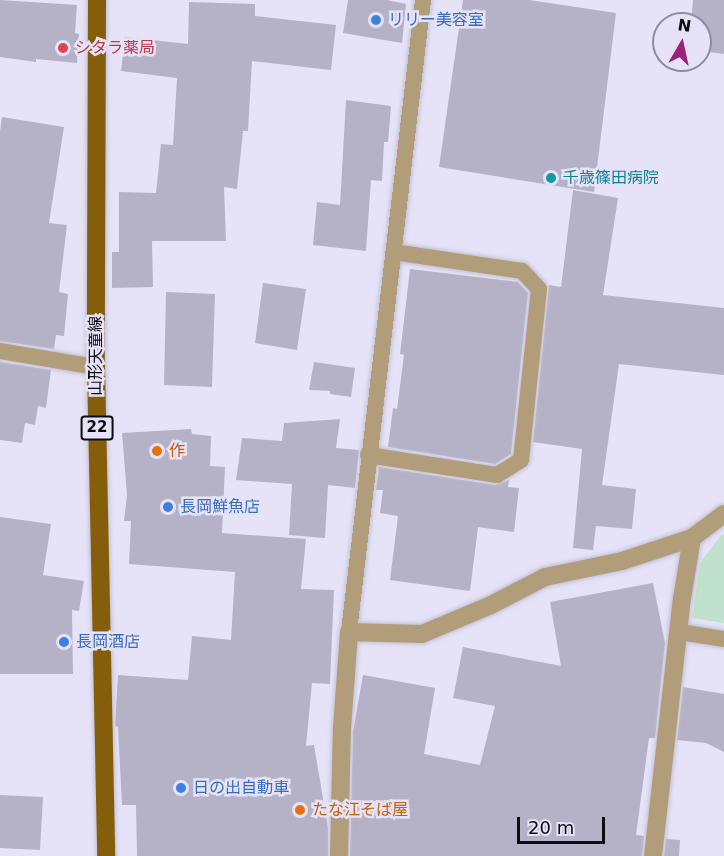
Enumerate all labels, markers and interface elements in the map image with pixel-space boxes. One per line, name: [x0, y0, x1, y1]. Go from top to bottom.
place label: リリー美容室: [388, 10, 484, 30]
north arrow: [652, 12, 712, 72]
marker: リリー美容室: [369, 13, 383, 27]
text: N: [676, 15, 693, 36]
place label: シタラ薬局: [75, 38, 155, 58]
marker: シタラ薬局: [56, 41, 70, 55]
place label: 千歳篠田病院: [563, 168, 659, 188]
marker: 千歳篠田病院: [544, 171, 558, 185]
street label: 山形天童線: [86, 316, 106, 396]
road number: 22: [80, 416, 114, 440]
place label: 作: [169, 441, 185, 461]
marker: 作: [150, 444, 164, 458]
place label: 長岡鮮魚店: [180, 497, 260, 517]
marker: 長岡鮮魚店: [161, 500, 175, 514]
place label: 長岡酒店: [76, 632, 140, 652]
marker: 長岡酒店: [57, 635, 71, 649]
place label: 日の出自動車: [193, 778, 289, 798]
marker: 日の出自動車: [174, 781, 188, 795]
place label: たな江そば屋: [312, 800, 408, 820]
marker: たな江そば屋: [293, 803, 307, 817]
scale bar: [520, 805, 608, 843]
text: 20 m: [528, 817, 574, 838]

